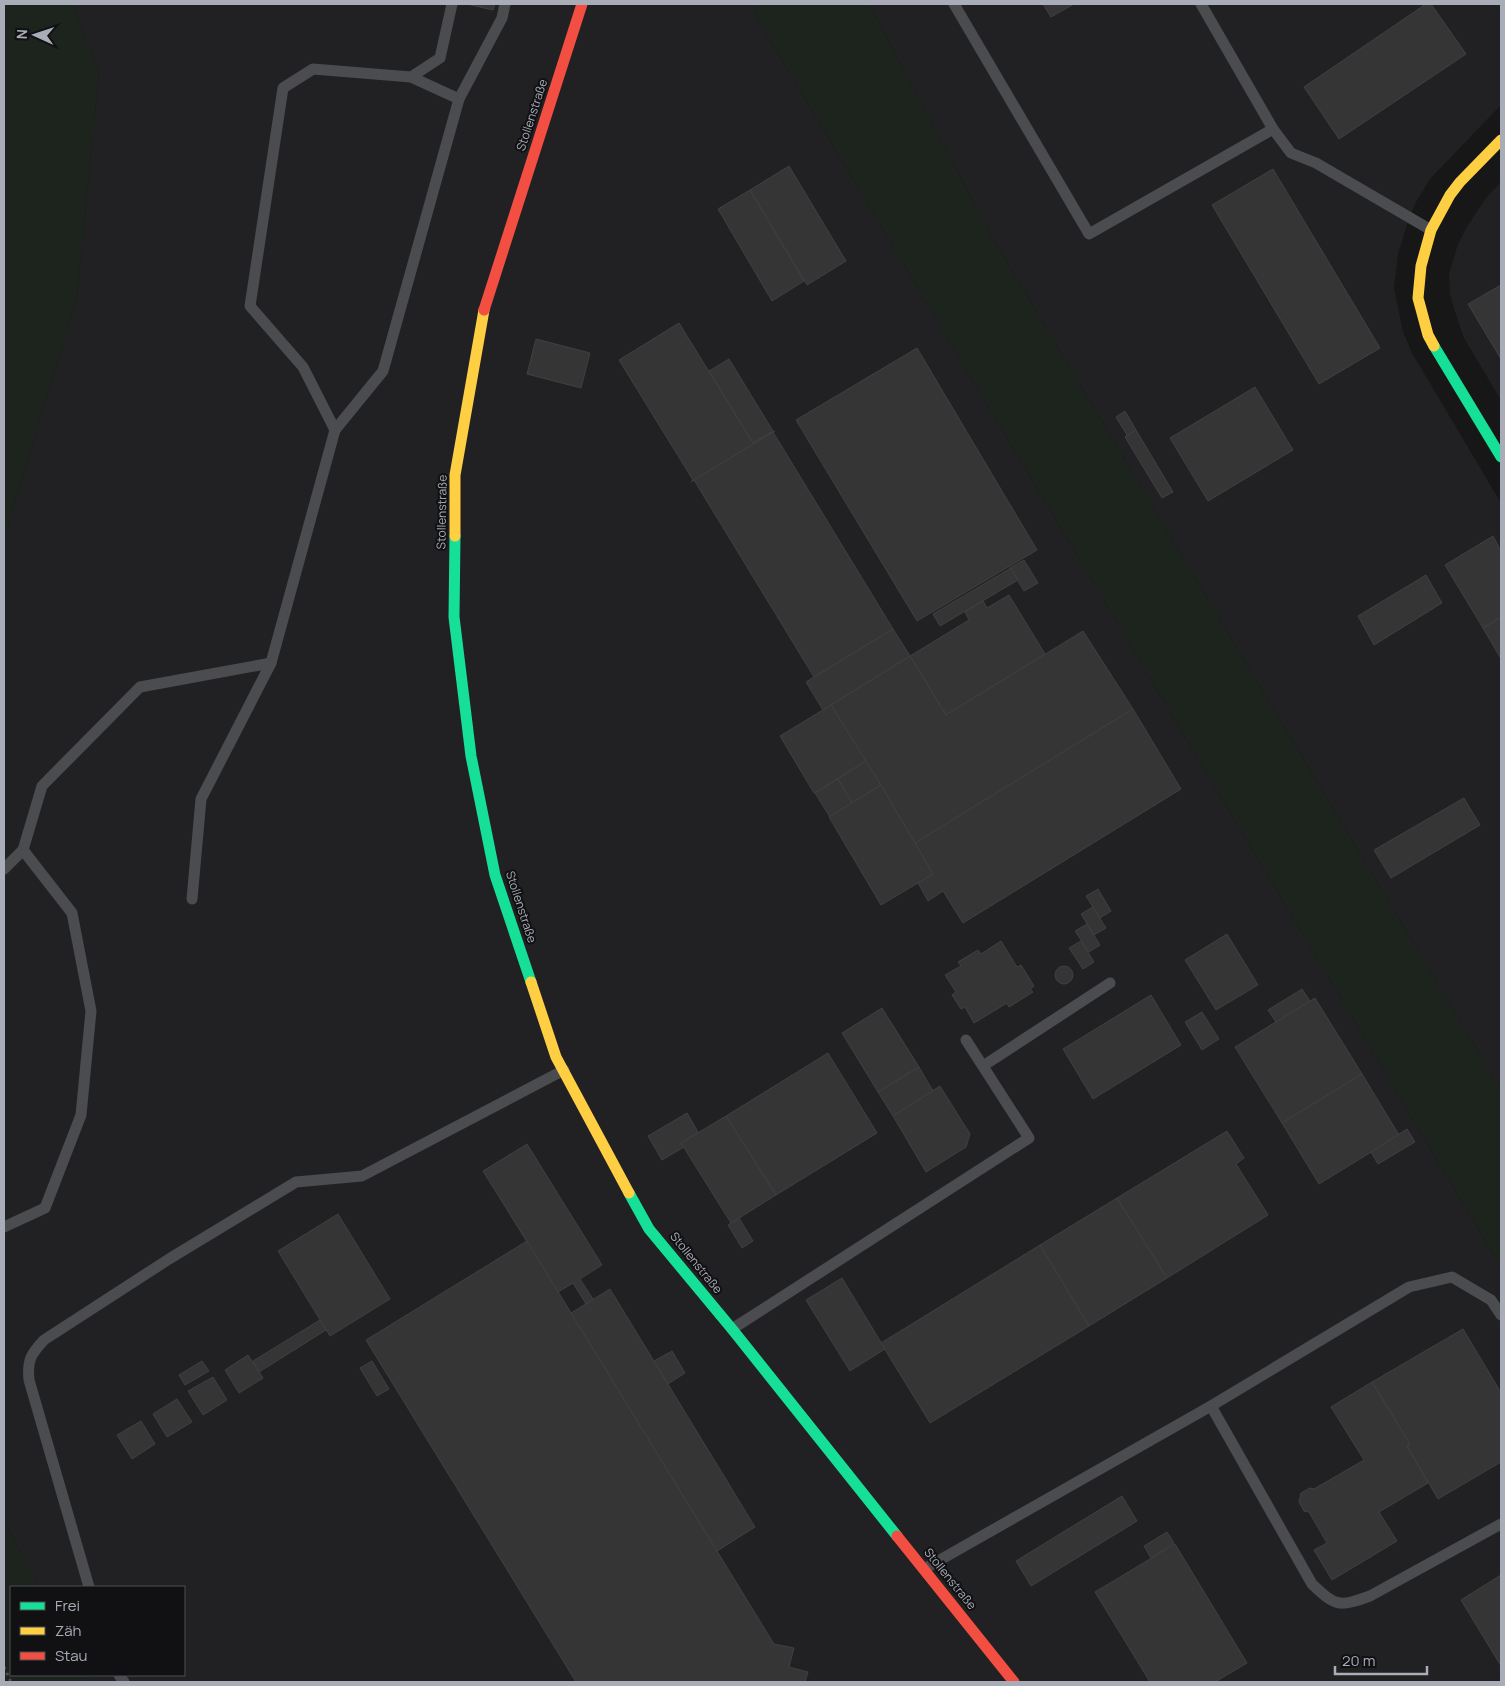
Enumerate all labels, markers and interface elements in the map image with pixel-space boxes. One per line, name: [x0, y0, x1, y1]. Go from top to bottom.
north arrow: [10, 10, 60, 60]
text: N: [12, 29, 31, 40]
street label: Stollenstraße: [512, 77, 551, 153]
street label: Stollenstraße: [432, 475, 451, 549]
street label: Stollenstraße: [502, 869, 541, 945]
street label: Stollenstraße: [666, 1228, 726, 1297]
street label: Stollenstraße: [920, 1544, 980, 1613]
legend: [10, 1586, 185, 1676]
text: Frei: [55, 1595, 80, 1616]
text: Zäh: [55, 1620, 82, 1641]
scale bar: [1335, 1644, 1428, 1676]
text: Stau: [55, 1645, 88, 1666]
text: 20 m: [1342, 1650, 1375, 1671]

